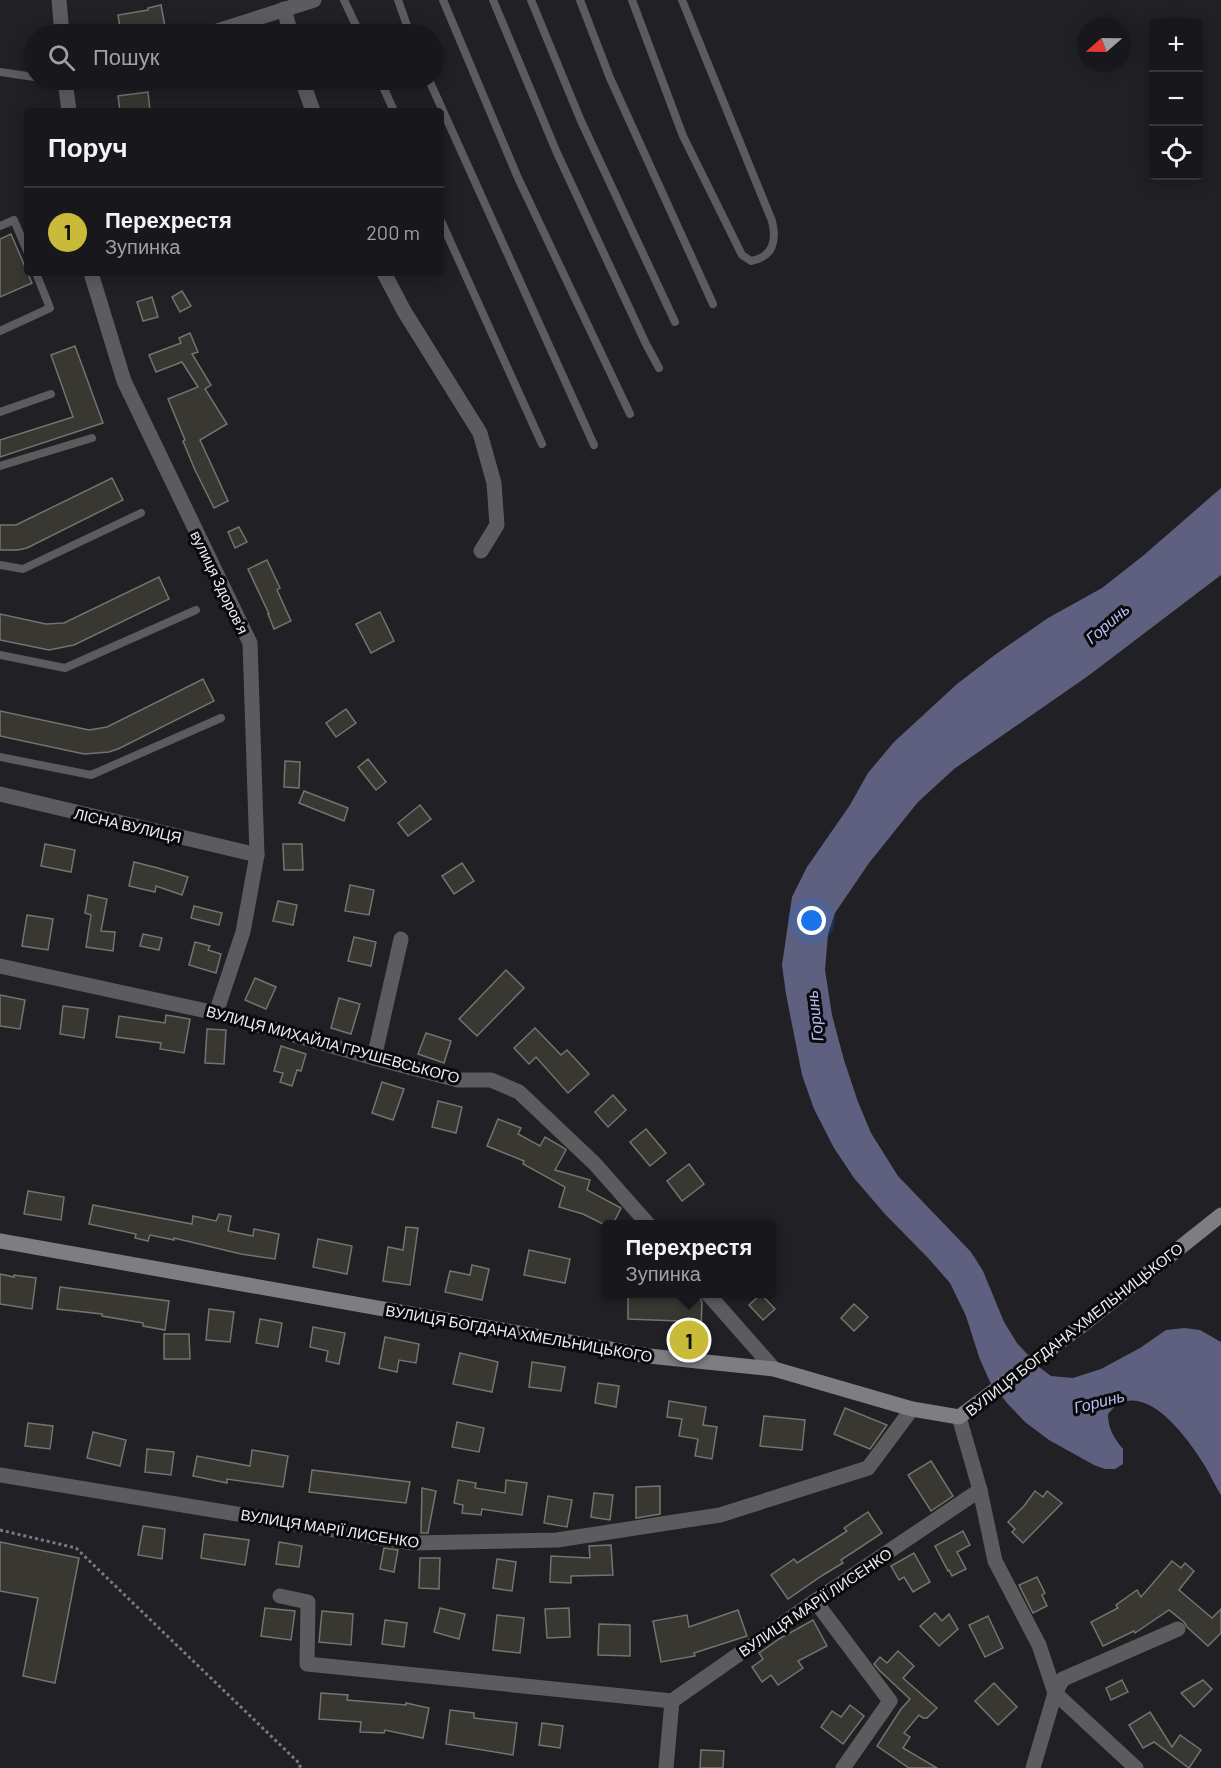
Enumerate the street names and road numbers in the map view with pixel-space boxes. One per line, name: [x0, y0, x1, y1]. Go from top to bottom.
street label: вулиця Здоровʼя: [187, 527, 253, 637]
street label: ЛІСНА ВУЛИЦЯ: [72, 804, 184, 846]
street label: ВУЛИЦЯ МИХАЙЛА ГРУШЕВСЬКОГО: [204, 1001, 462, 1087]
street label: ВУЛИЦЯ БОГДАНА ХМЕЛЬНИЦЬКОГО: [962, 1239, 1186, 1419]
street label: ВУЛИЦЯ БОГДАНА ХМЕЛЬНИЦЬКОГО: [384, 1301, 654, 1365]
street label: ВУЛИЦЯ МАРІЇ ЛИСЕНКО: [239, 1505, 421, 1551]
street label: ВУЛИЦЯ МАРІЇ ЛИСЕНКО: [735, 1544, 895, 1660]

